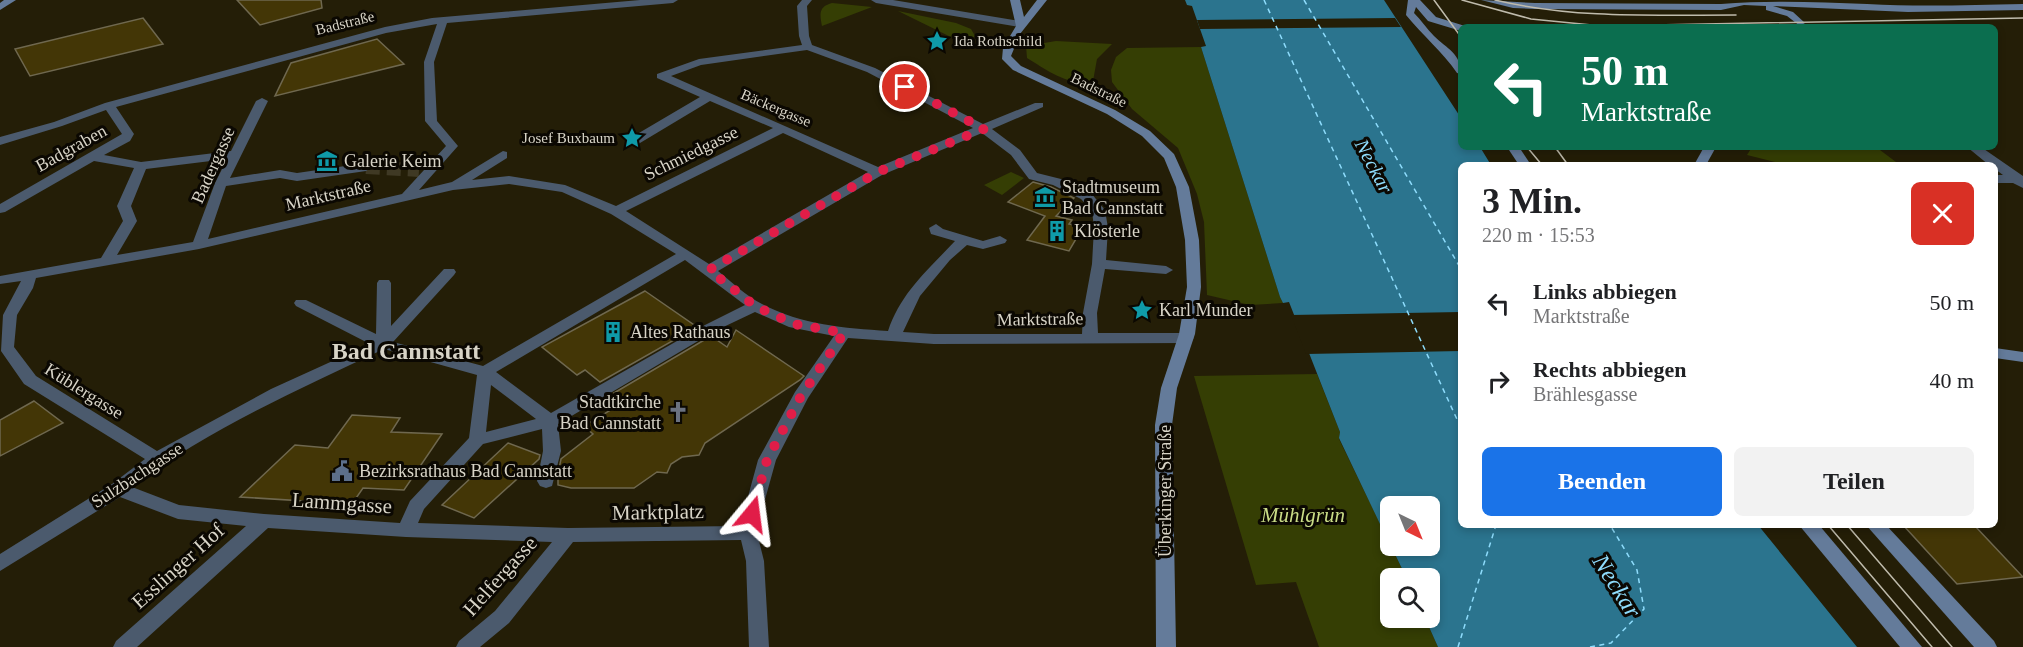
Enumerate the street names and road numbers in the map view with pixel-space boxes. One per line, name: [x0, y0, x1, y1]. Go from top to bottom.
street label: Badstraße: [314, 8, 376, 38]
street label: Badstraße: [1069, 70, 1130, 110]
street label: Bäckergasse: [738, 86, 814, 130]
street label: Badgraben: [32, 120, 110, 176]
street label: Schmiedgasse: [641, 122, 741, 184]
street label: Badergasse: [187, 124, 239, 206]
street label: Marktstraße: [283, 175, 373, 215]
street label: Marktstraße: [996, 308, 1084, 330]
street label: Küblergasse: [41, 359, 127, 423]
street label: Überkinger Straße: [1155, 425, 1175, 557]
street label: Sulzbachgasse: [88, 438, 186, 512]
street label: Lammgasse: [291, 488, 393, 518]
street label: Marktplatz: [612, 499, 704, 525]
street label: Esslinger Hof: [127, 518, 229, 614]
street label: Helfergasse: [458, 531, 542, 621]

